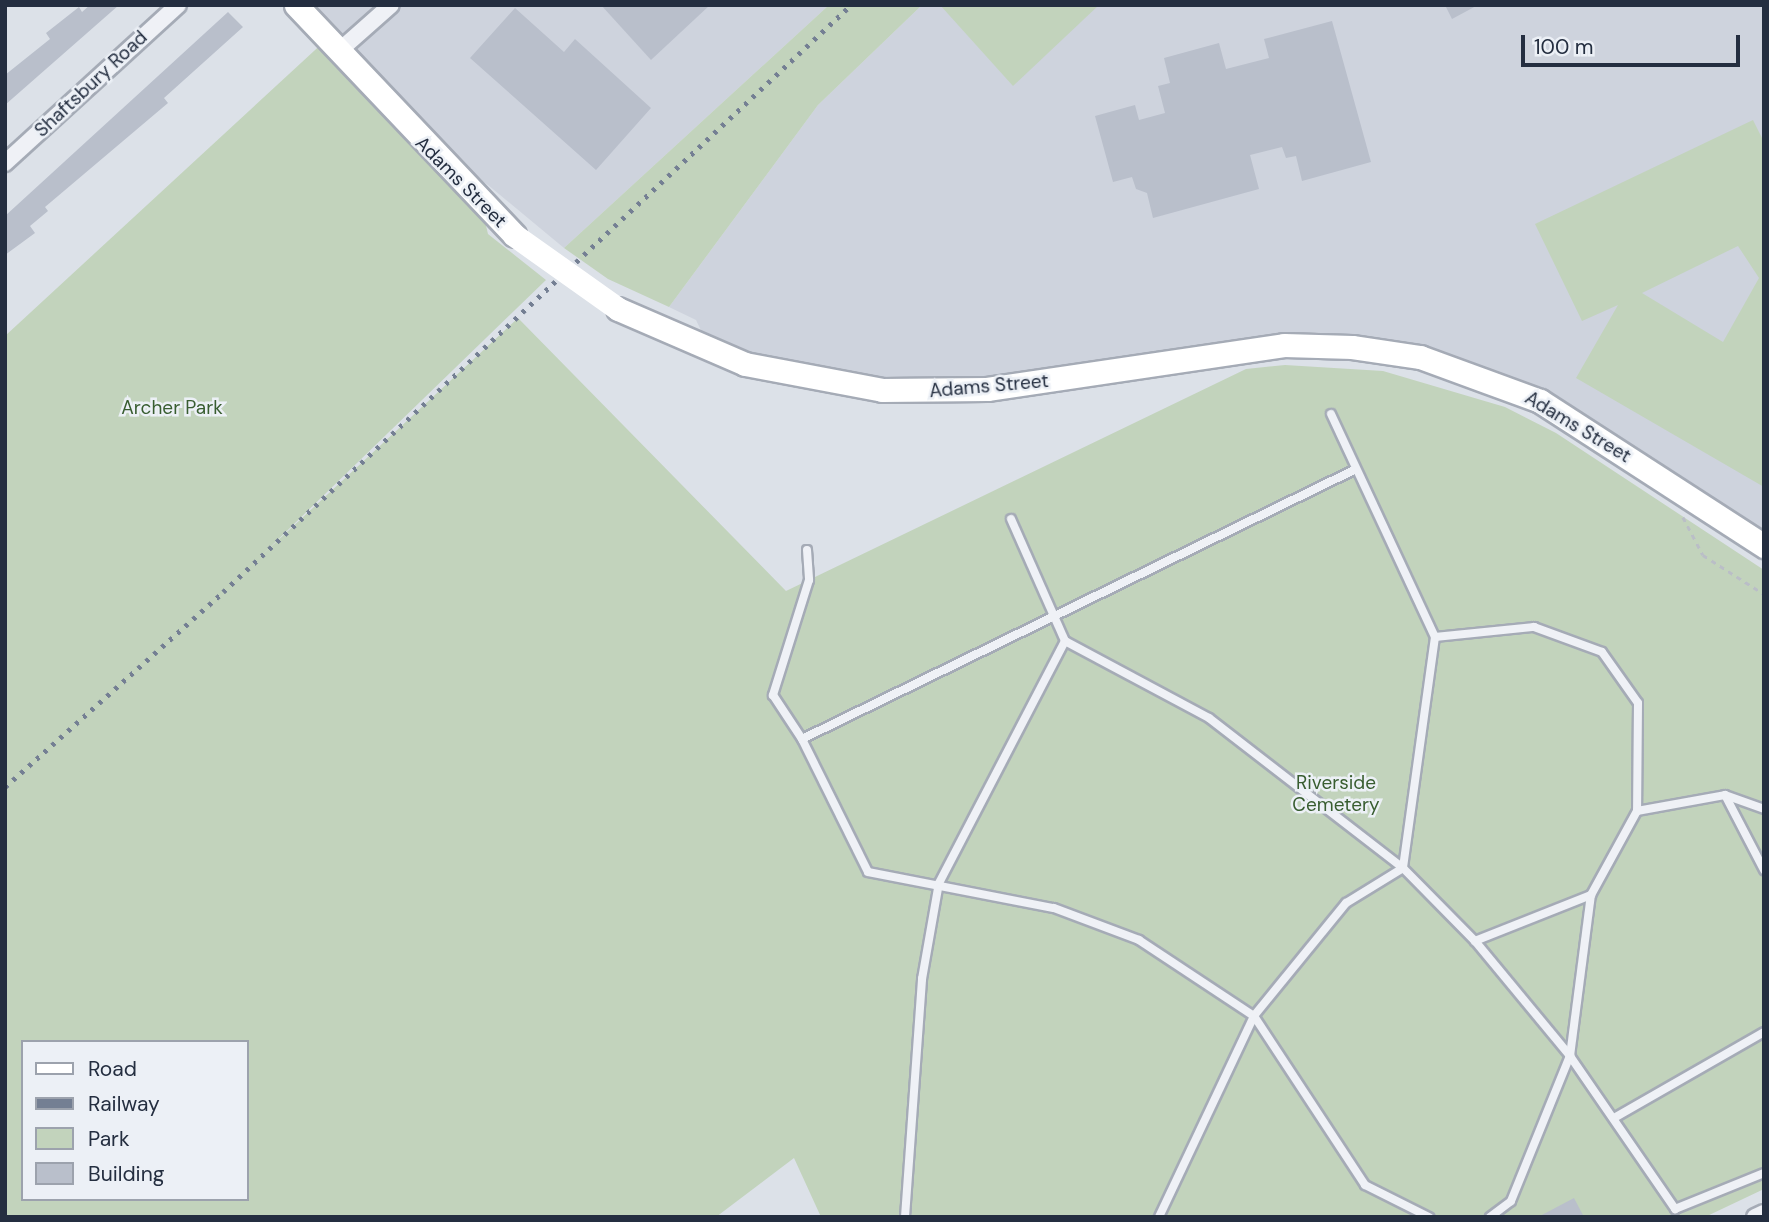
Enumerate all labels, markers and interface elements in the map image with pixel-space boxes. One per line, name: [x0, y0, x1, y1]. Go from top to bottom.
scale bar: [1524, 21, 1743, 65]
street label: Shaftsbury Road: [30, 26, 152, 142]
text: 100 m: [1534, 33, 1594, 61]
street label: Adams Street: [411, 132, 511, 232]
street label: Adams Street: [928, 369, 1050, 403]
street label: Adams Street: [1521, 386, 1635, 468]
park label: Archer Park: [121, 397, 223, 419]
park label: Riverside Cemetery: [1292, 772, 1380, 816]
legend: [21, 1040, 248, 1201]
text: Road: [88, 1055, 137, 1083]
text: Railway: [88, 1090, 160, 1118]
text: Park: [88, 1125, 129, 1153]
text: Building: [88, 1160, 164, 1188]

